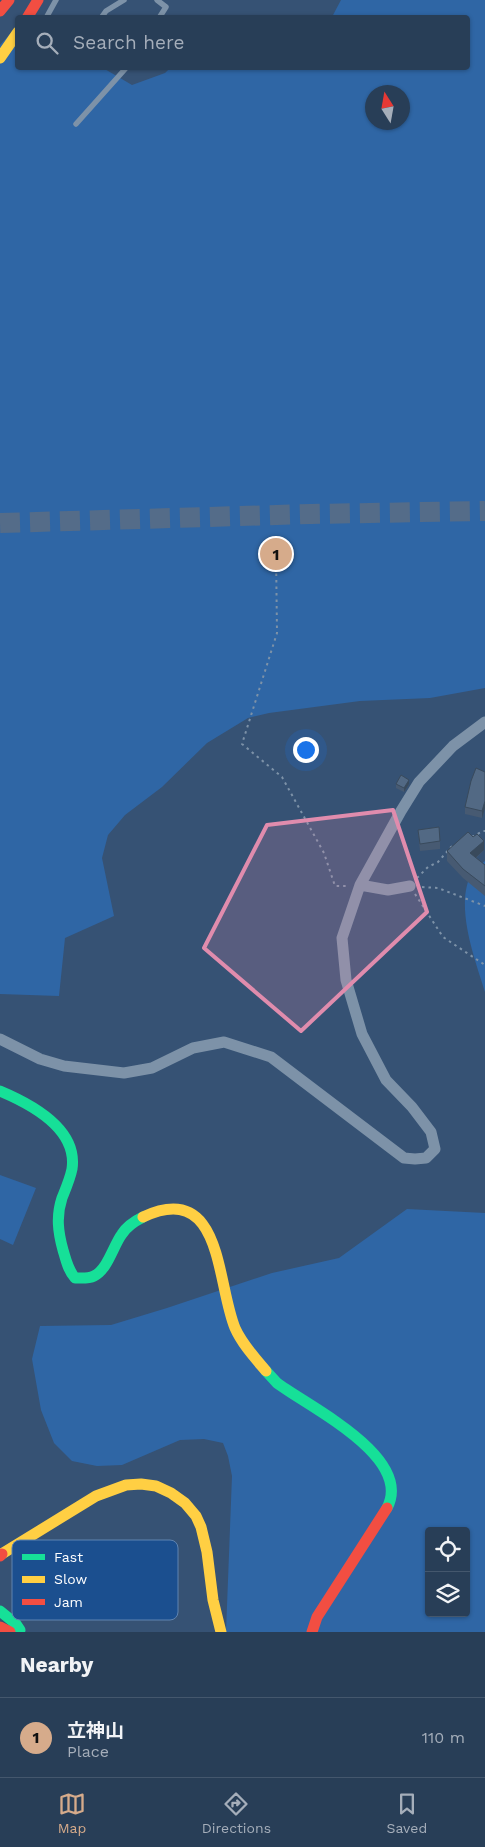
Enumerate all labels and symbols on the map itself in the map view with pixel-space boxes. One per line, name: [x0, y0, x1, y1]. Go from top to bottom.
north arrow: [365, 85, 410, 130]
pin: 1: [260, 535, 292, 573]
your location: [293, 737, 319, 763]
legend: [12, 1540, 178, 1620]
text: Fast: [54, 1549, 83, 1565]
text: Slow: [54, 1571, 87, 1587]
text: Jam: [54, 1594, 83, 1610]

